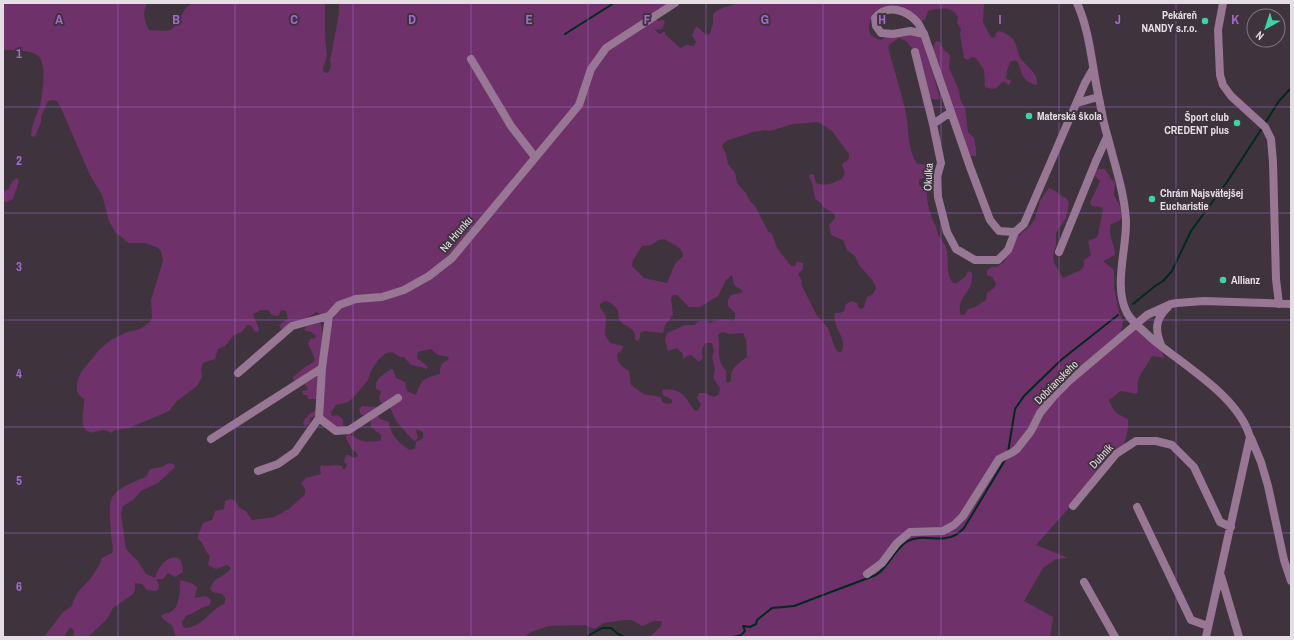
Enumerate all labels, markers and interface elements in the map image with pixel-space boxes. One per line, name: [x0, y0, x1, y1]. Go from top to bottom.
place label: Pekáreň NANDY s.r.o.: [1142, 8, 1197, 35]
north arrow: [1246, 8, 1286, 48]
text: A: [55, 11, 63, 28]
text: B: [172, 11, 180, 28]
text: C: [290, 11, 298, 28]
text: D: [408, 11, 416, 28]
text: E: [525, 11, 533, 28]
text: F: [644, 11, 651, 28]
text: G: [761, 11, 769, 28]
text: H: [878, 11, 886, 28]
text: I: [999, 11, 1002, 28]
text: J: [1115, 11, 1121, 28]
text: K: [1231, 11, 1239, 28]
marker: Pekáreň NANDY s.r.o.: [1200, 16, 1210, 26]
text: N: [1253, 28, 1267, 43]
text: 1: [16, 45, 22, 62]
place label: Materská škola: [1037, 109, 1102, 123]
place label: Šport club CREDENT plus: [1164, 110, 1229, 137]
marker: Materská škola: [1024, 111, 1034, 121]
marker: Šport club CREDENT plus: [1232, 118, 1242, 128]
text: 2: [16, 152, 22, 169]
street label: Okulka: [920, 163, 936, 191]
place label: Chrám Najsvätejšej Eucharistie: [1160, 186, 1243, 213]
marker: Chrám Najsvätejšej Eucharistie: [1147, 194, 1157, 204]
street label: Na Hrunku: [437, 213, 475, 255]
text: 3: [16, 258, 22, 275]
place label: Allianz: [1231, 273, 1261, 287]
marker: Allianz: [1218, 275, 1228, 285]
street label: Dobrianskeho: [1031, 357, 1081, 407]
text: 4: [16, 365, 22, 382]
street label: Dubník: [1086, 440, 1116, 471]
text: 5: [16, 472, 22, 489]
text: 6: [16, 578, 22, 595]

